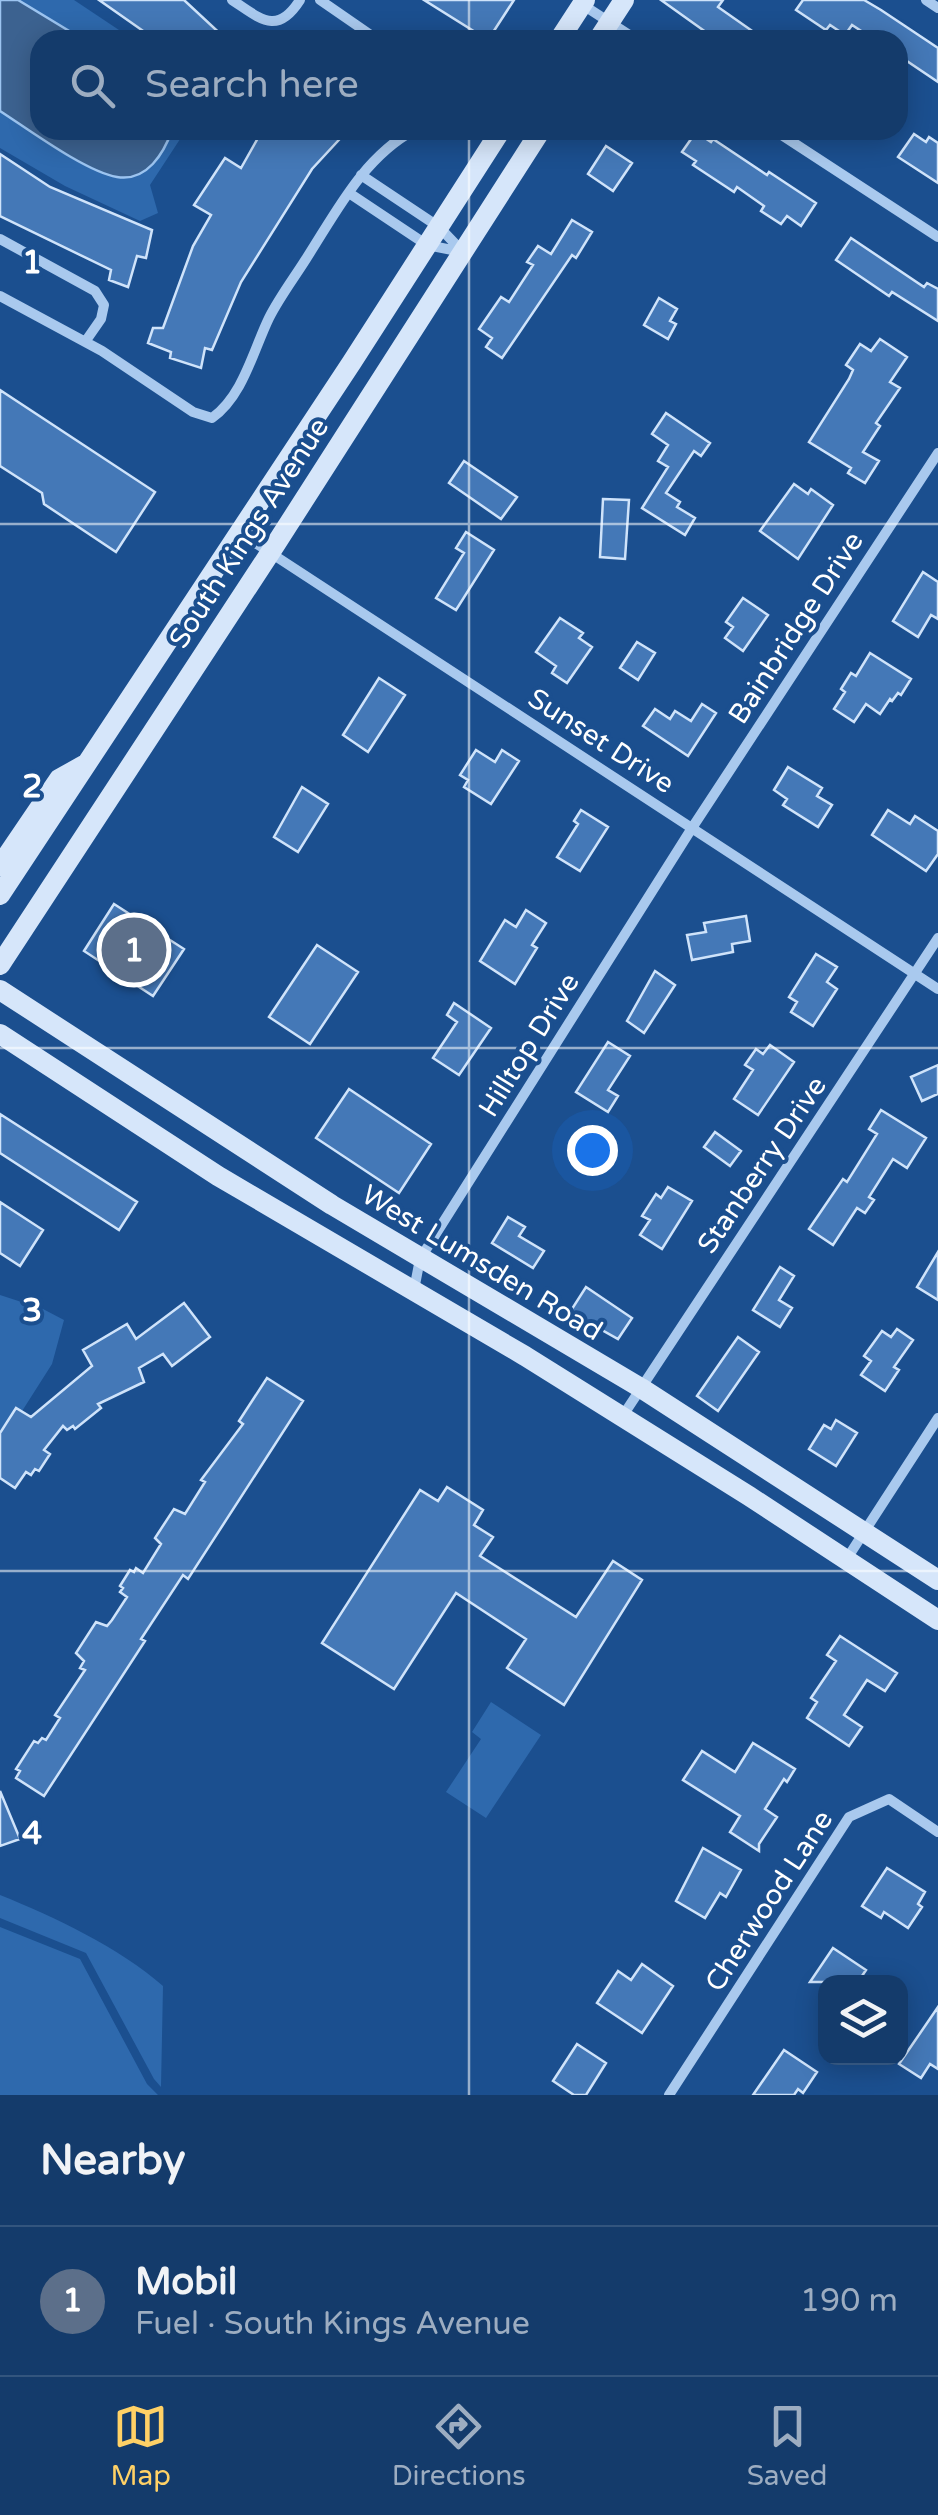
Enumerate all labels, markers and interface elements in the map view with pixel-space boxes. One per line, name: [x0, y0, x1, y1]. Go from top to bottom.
search box: [30, 30, 908, 140]
icon: search: [65, 58, 120, 113]
text: Search here: [145, 62, 359, 108]
text: 1: [22, 244, 42, 282]
street label: South Kings Avenue: [162, 411, 336, 655]
street label: Bainbridge Drive: [721, 526, 871, 730]
street label: Sunset Drive: [522, 681, 680, 801]
text: 2: [22, 768, 42, 806]
pin: 1: [102, 912, 166, 988]
street label: Hilltop Drive: [471, 967, 587, 1123]
street label: Stanberry Drive: [690, 1070, 834, 1260]
your location: [567, 1125, 618, 1176]
street label: West Lumsden Road: [355, 1178, 609, 1348]
text: 3: [22, 1292, 42, 1330]
street label: Cherwood Lane: [698, 1804, 840, 1998]
text: 4: [22, 1815, 42, 1853]
map controls: [818, 1975, 908, 2065]
button: layers: [818, 1975, 908, 2065]
text: Nearby: [40, 2135, 185, 2186]
text: Mobil: [135, 2259, 237, 2305]
text: 1: [62, 2282, 83, 2320]
text: 190 m: [800, 2282, 898, 2320]
text: Fuel · South Kings Avenue: [135, 2305, 530, 2343]
tab: Map: [110, 2399, 171, 2493]
tab: Directions: [392, 2399, 526, 2493]
tab: Saved: [747, 2399, 828, 2493]

